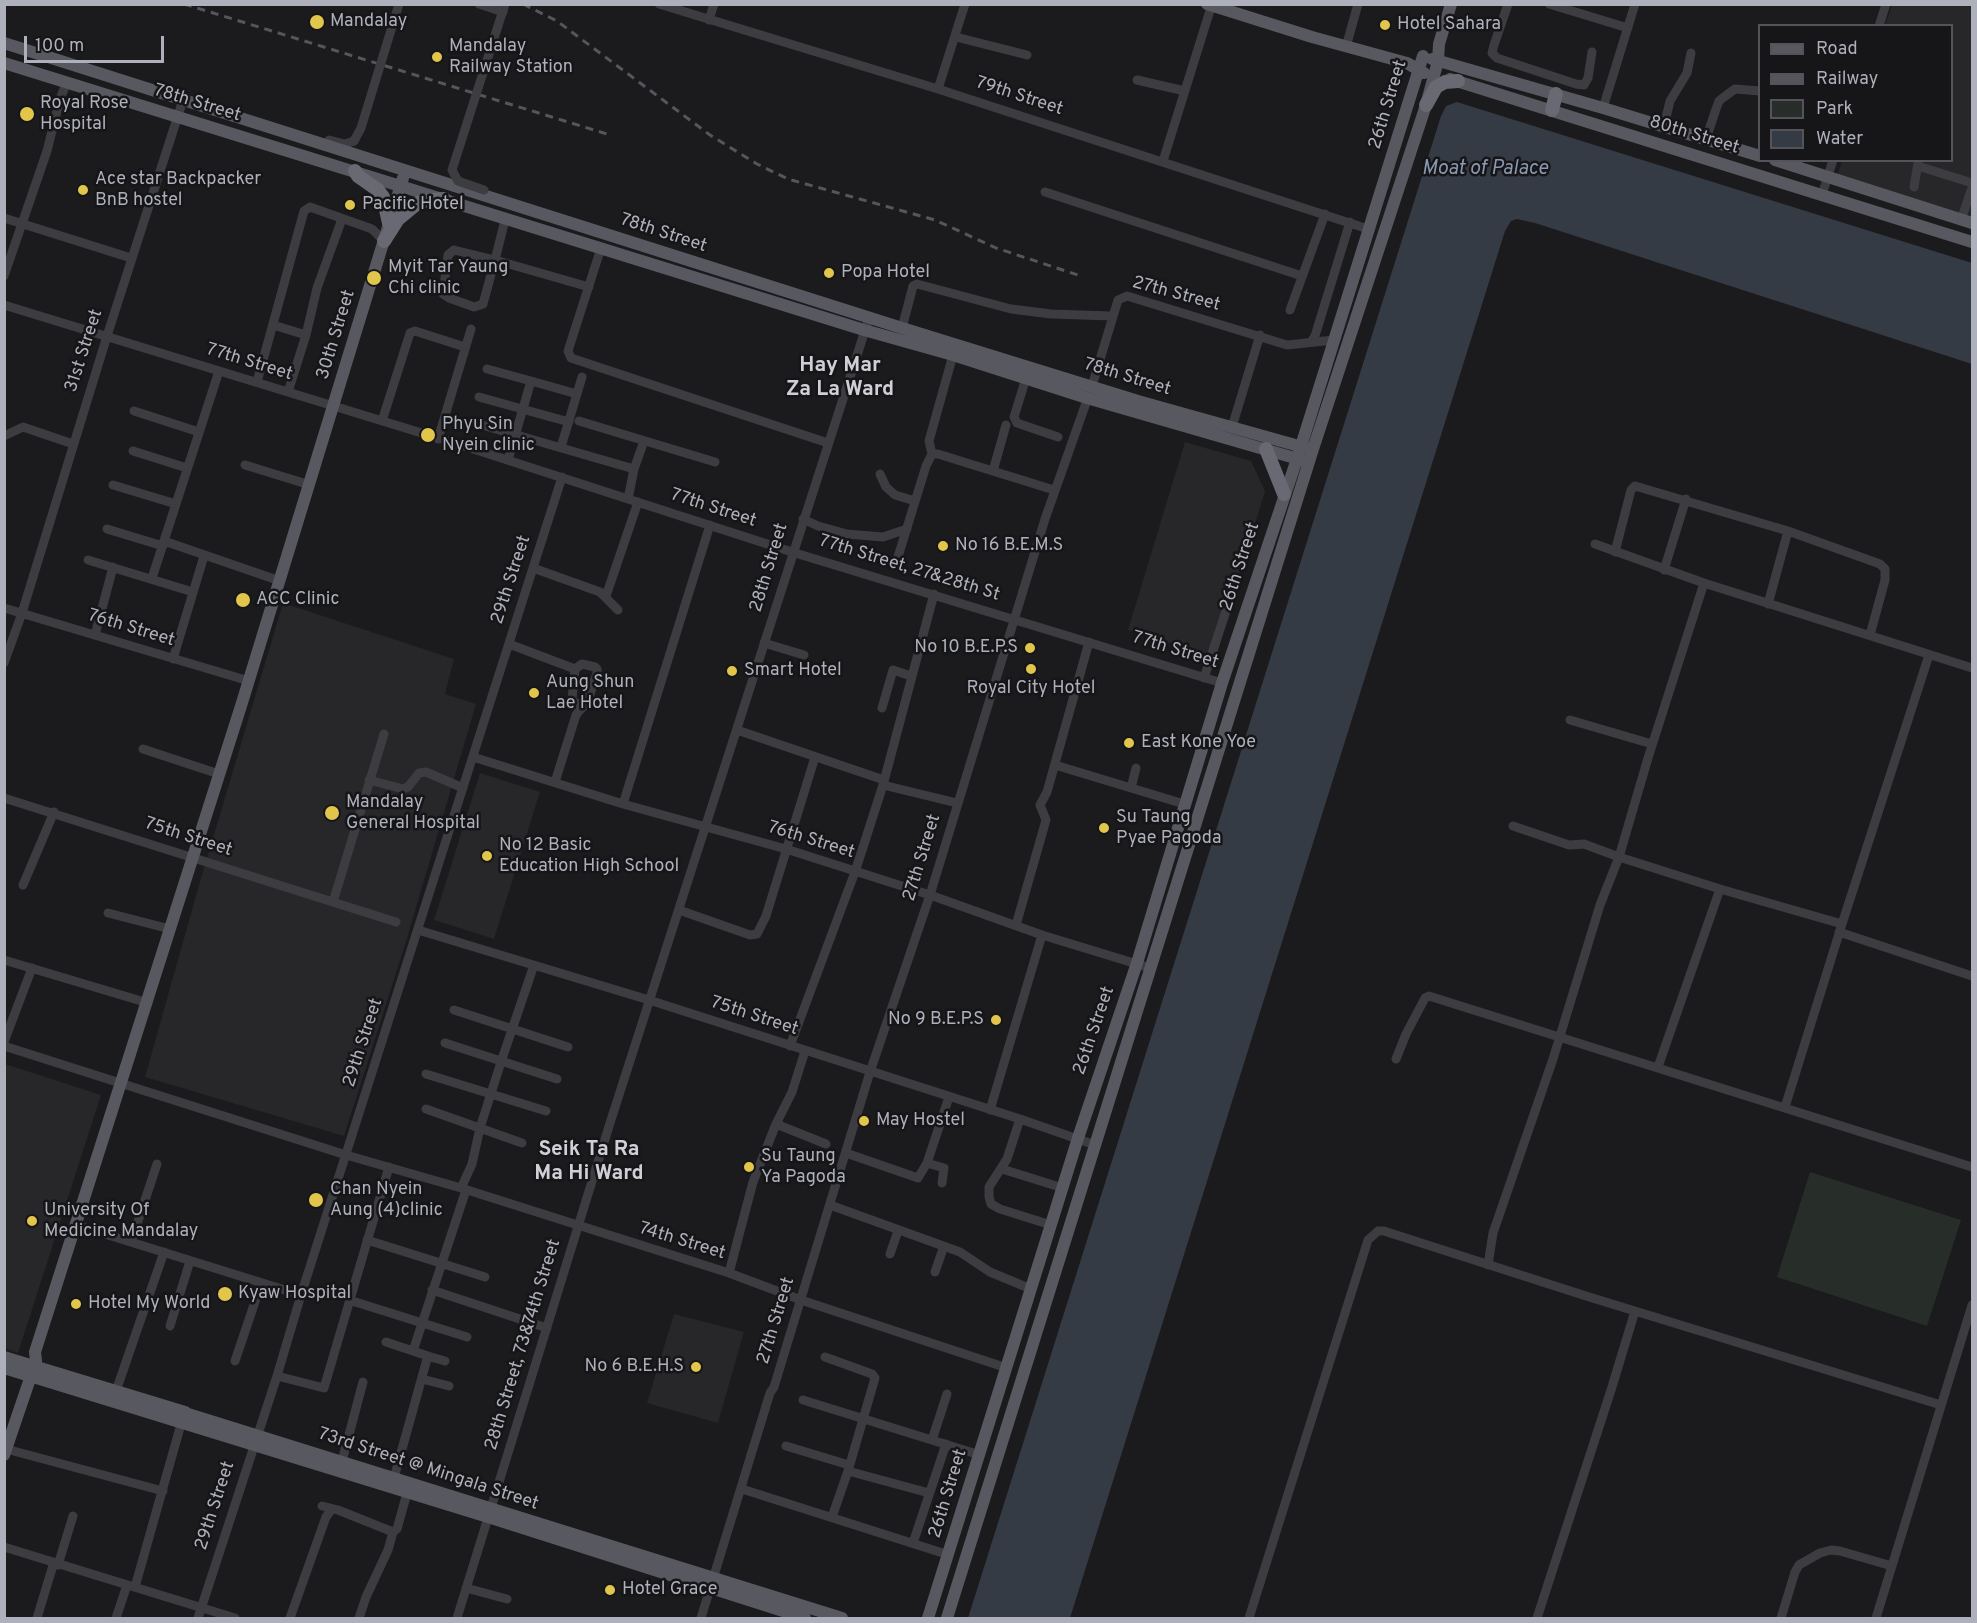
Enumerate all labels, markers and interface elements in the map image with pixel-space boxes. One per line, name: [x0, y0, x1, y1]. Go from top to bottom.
place label: Mandalay: [330, 11, 407, 33]
marker: Mandalay: [308, 13, 326, 31]
place label: Hotel Sahara: [1397, 14, 1501, 36]
marker: Hotel Sahara: [1378, 18, 1392, 32]
scale bar: [27, 24, 166, 62]
legend: [1758, 24, 1953, 162]
text: 100 m: [35, 35, 84, 58]
place label: Mandalay Railway Station: [449, 36, 573, 78]
text: Road: [1816, 38, 1858, 61]
marker: Mandalay Railway Station: [430, 50, 444, 64]
street label: 26th Street: [1365, 58, 1413, 152]
text: Railway: [1816, 68, 1878, 91]
street label: 79th Street: [973, 73, 1065, 121]
street label: 78th Street: [151, 81, 243, 127]
place label: Royal Rose Hospital: [40, 93, 128, 136]
text: Park: [1816, 98, 1853, 121]
marker: Royal Rose Hospital: [18, 105, 36, 123]
street label: 80th Street: [1647, 112, 1741, 160]
text: Water: [1816, 128, 1863, 151]
water label: Moat of Palace: [1422, 158, 1548, 182]
place label: Ace star Backpacker BnB hostel: [95, 169, 261, 212]
marker: Ace star Backpacker BnB hostel: [76, 183, 90, 197]
place label: Pacific Hotel: [362, 194, 464, 216]
marker: Pacific Hotel: [343, 198, 357, 212]
street label: 78th Street: [617, 210, 709, 258]
place label: Myit Tar Yaung Chi clinic: [388, 257, 508, 300]
place label: Popa Hotel: [841, 262, 930, 284]
marker: Popa Hotel: [822, 266, 836, 280]
marker: Myit Tar Yaung Chi clinic: [365, 269, 383, 287]
street label: 27th Street: [1130, 273, 1222, 317]
street label: 30th Street: [313, 288, 361, 382]
street label: 31st Street: [61, 307, 109, 395]
street label: 77th Street: [203, 340, 295, 386]
district label: Hay Mar Za La Ward: [786, 354, 894, 404]
street label: 78th Street: [1081, 355, 1173, 401]
place label: Phyu Sin Nyein clinic: [442, 414, 535, 456]
marker: Phyu Sin Nyein clinic: [419, 426, 437, 444]
street label: 77th Street: [667, 485, 759, 533]
street label: 26th Street: [1216, 520, 1266, 614]
street label: 28th Street: [746, 521, 794, 615]
street label: 77th Street, 27&28th St: [816, 531, 1002, 607]
street label: 29th Street: [487, 533, 537, 627]
place label: No 16 B.E.M.S: [955, 535, 1063, 557]
marker: No 16 B.E.M.S: [936, 539, 950, 553]
place label: ACC Clinic: [256, 589, 339, 611]
marker: ACC Clinic: [234, 591, 252, 609]
street label: 76th Street: [85, 606, 177, 652]
street label: 77th Street: [1129, 628, 1221, 674]
place label: No 10 B.E.P.S: [914, 637, 1018, 659]
marker: No 10 B.E.P.S: [1023, 641, 1037, 655]
place label: Smart Hotel: [744, 660, 842, 682]
marker: Royal City Hotel: [1024, 662, 1038, 676]
marker: Smart Hotel: [725, 664, 739, 678]
place label: Aung Shun Lae Hotel: [546, 672, 634, 714]
place label: Royal City Hotel: [966, 678, 1096, 700]
marker: Aung Shun Lae Hotel: [527, 686, 541, 700]
place label: East Kone Yoe: [1141, 732, 1256, 754]
marker: East Kone Yoe: [1122, 736, 1136, 750]
place label: Mandalay General Hospital: [346, 792, 480, 834]
marker: Mandalay General Hospital: [323, 804, 341, 822]
place label: Su Taung Pyae Pagoda: [1116, 807, 1221, 850]
street label: 27th Street: [900, 812, 946, 904]
street label: 75th Street: [141, 814, 235, 862]
street label: 76th Street: [765, 818, 857, 864]
marker: Su Taung Pyae Pagoda: [1097, 821, 1111, 835]
place label: No 12 Basic Education High School: [499, 835, 679, 878]
marker: No 12 Basic Education High School: [480, 849, 494, 863]
street label: 26th Street: [1070, 984, 1120, 1078]
street label: 75th Street: [707, 993, 801, 1041]
street label: 29th Street: [339, 996, 389, 1090]
place label: No 9 B.E.P.S: [888, 1009, 984, 1031]
marker: No 9 B.E.P.S: [989, 1013, 1003, 1027]
place label: May Hostel: [876, 1110, 965, 1132]
marker: May Hostel: [857, 1114, 871, 1128]
district label: Seik Ta Ra Ma Hi Ward: [534, 1138, 644, 1188]
place label: Su Taung Ya Pagoda: [761, 1146, 846, 1188]
marker: Su Taung Ya Pagoda: [742, 1160, 756, 1174]
place label: Chan Nyein Aung (4)clinic: [330, 1179, 443, 1222]
marker: Chan Nyein Aung (4)clinic: [307, 1191, 325, 1209]
place label: University Of Medicine Mandalay: [44, 1200, 198, 1242]
marker: University Of Medicine Mandalay: [25, 1214, 39, 1228]
street label: 74th Street: [636, 1219, 728, 1265]
street label: 28th Street, 73&74th Street: [482, 1237, 566, 1453]
street label: 27th Street: [754, 1275, 800, 1367]
place label: Kyaw Hospital: [238, 1283, 351, 1305]
marker: Kyaw Hospital: [216, 1285, 234, 1303]
place label: Hotel My World: [88, 1293, 210, 1315]
marker: Hotel My World: [69, 1297, 83, 1311]
place label: No 6 B.E.H.S: [584, 1356, 684, 1378]
marker: No 6 B.E.H.S: [689, 1360, 703, 1374]
street label: 73rd Street @ Mingala Street: [315, 1424, 541, 1516]
street label: 26th Street: [925, 1447, 973, 1541]
street label: 29th Street: [191, 1459, 241, 1553]
place label: Hotel Grace: [622, 1579, 717, 1601]
marker: Hotel Grace: [603, 1583, 617, 1597]

